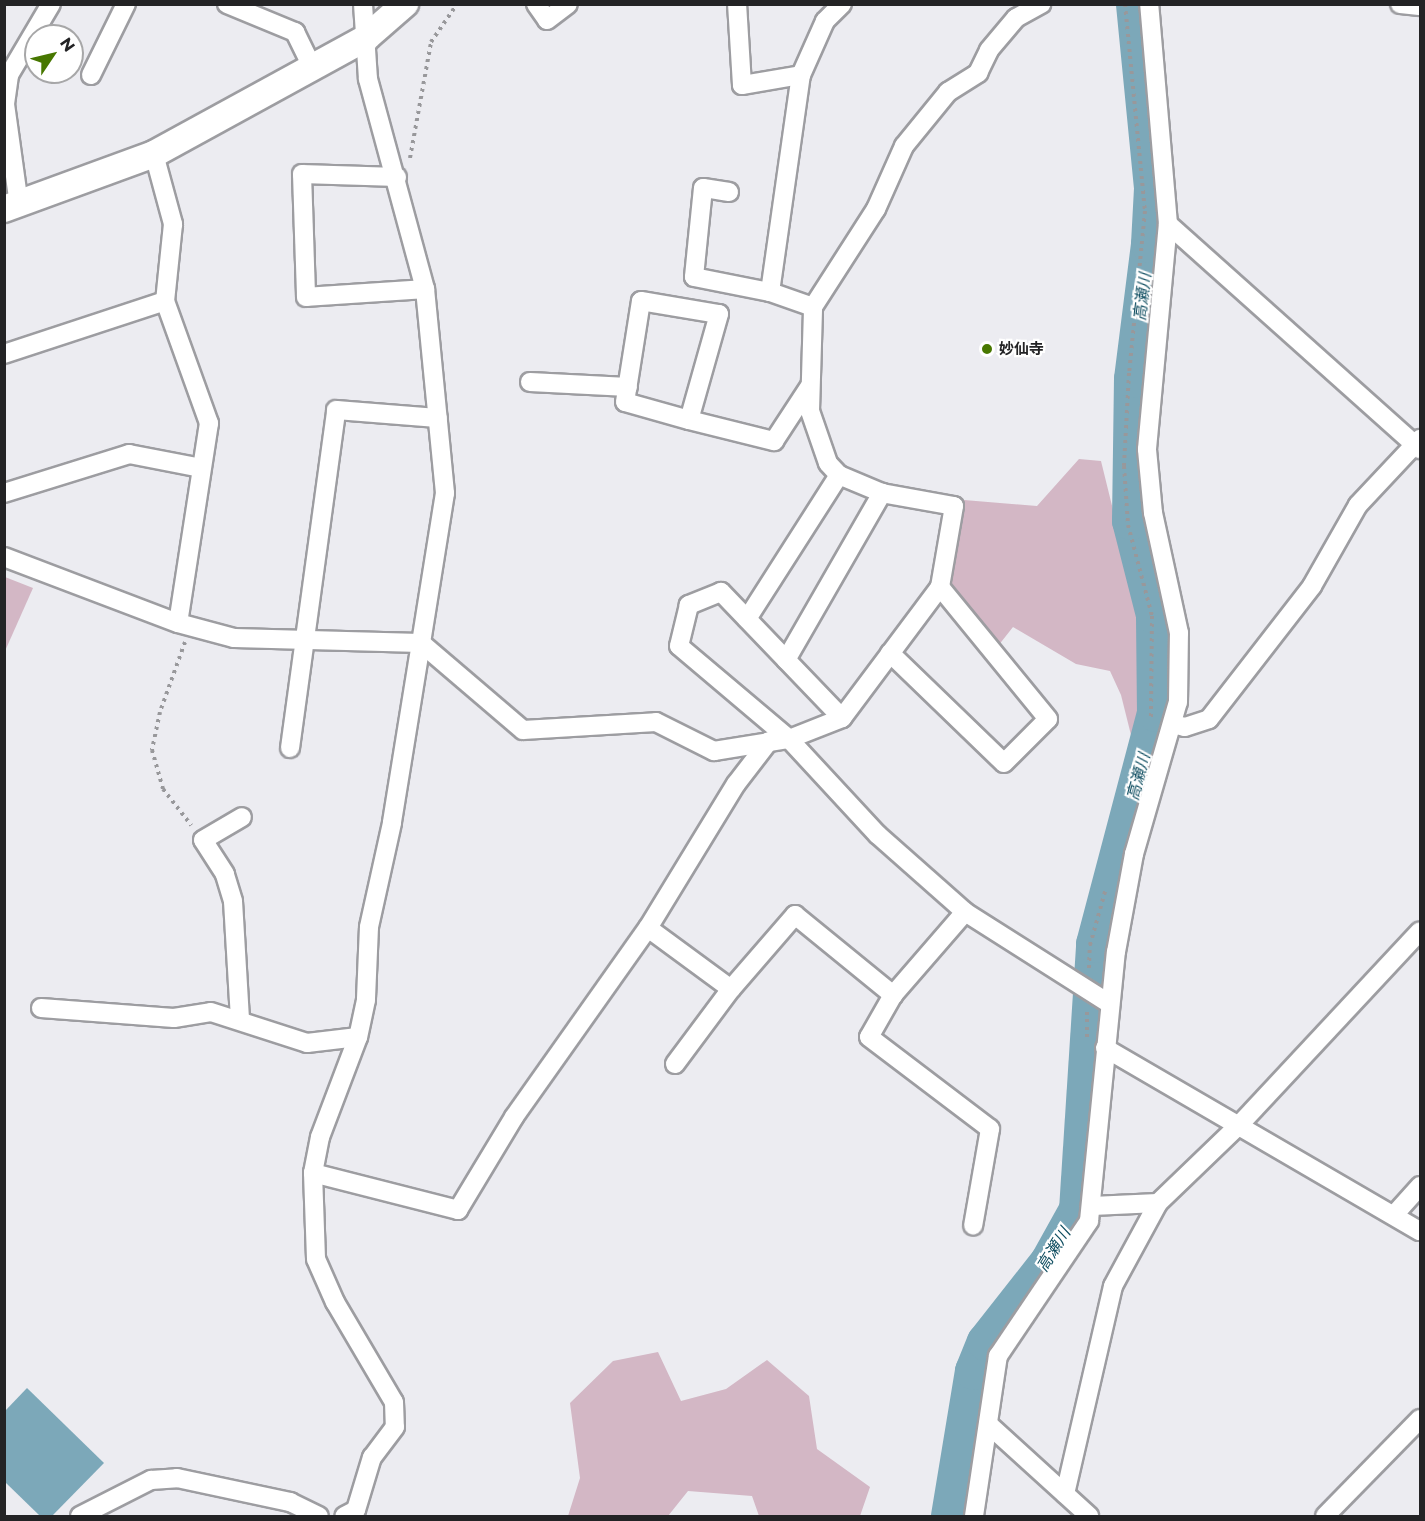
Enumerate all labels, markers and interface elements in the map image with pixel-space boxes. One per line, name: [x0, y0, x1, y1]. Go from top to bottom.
north arrow: [24, 24, 84, 84]
text: N: [56, 34, 79, 55]
water label: 高瀬川: [1131, 272, 1155, 322]
place label: 妙仙寺: [999, 340, 1044, 358]
marker: 妙仙寺: [980, 342, 994, 356]
water label: 高瀬川: [1124, 751, 1154, 803]
water label: 高瀬川: [1033, 1225, 1075, 1275]

